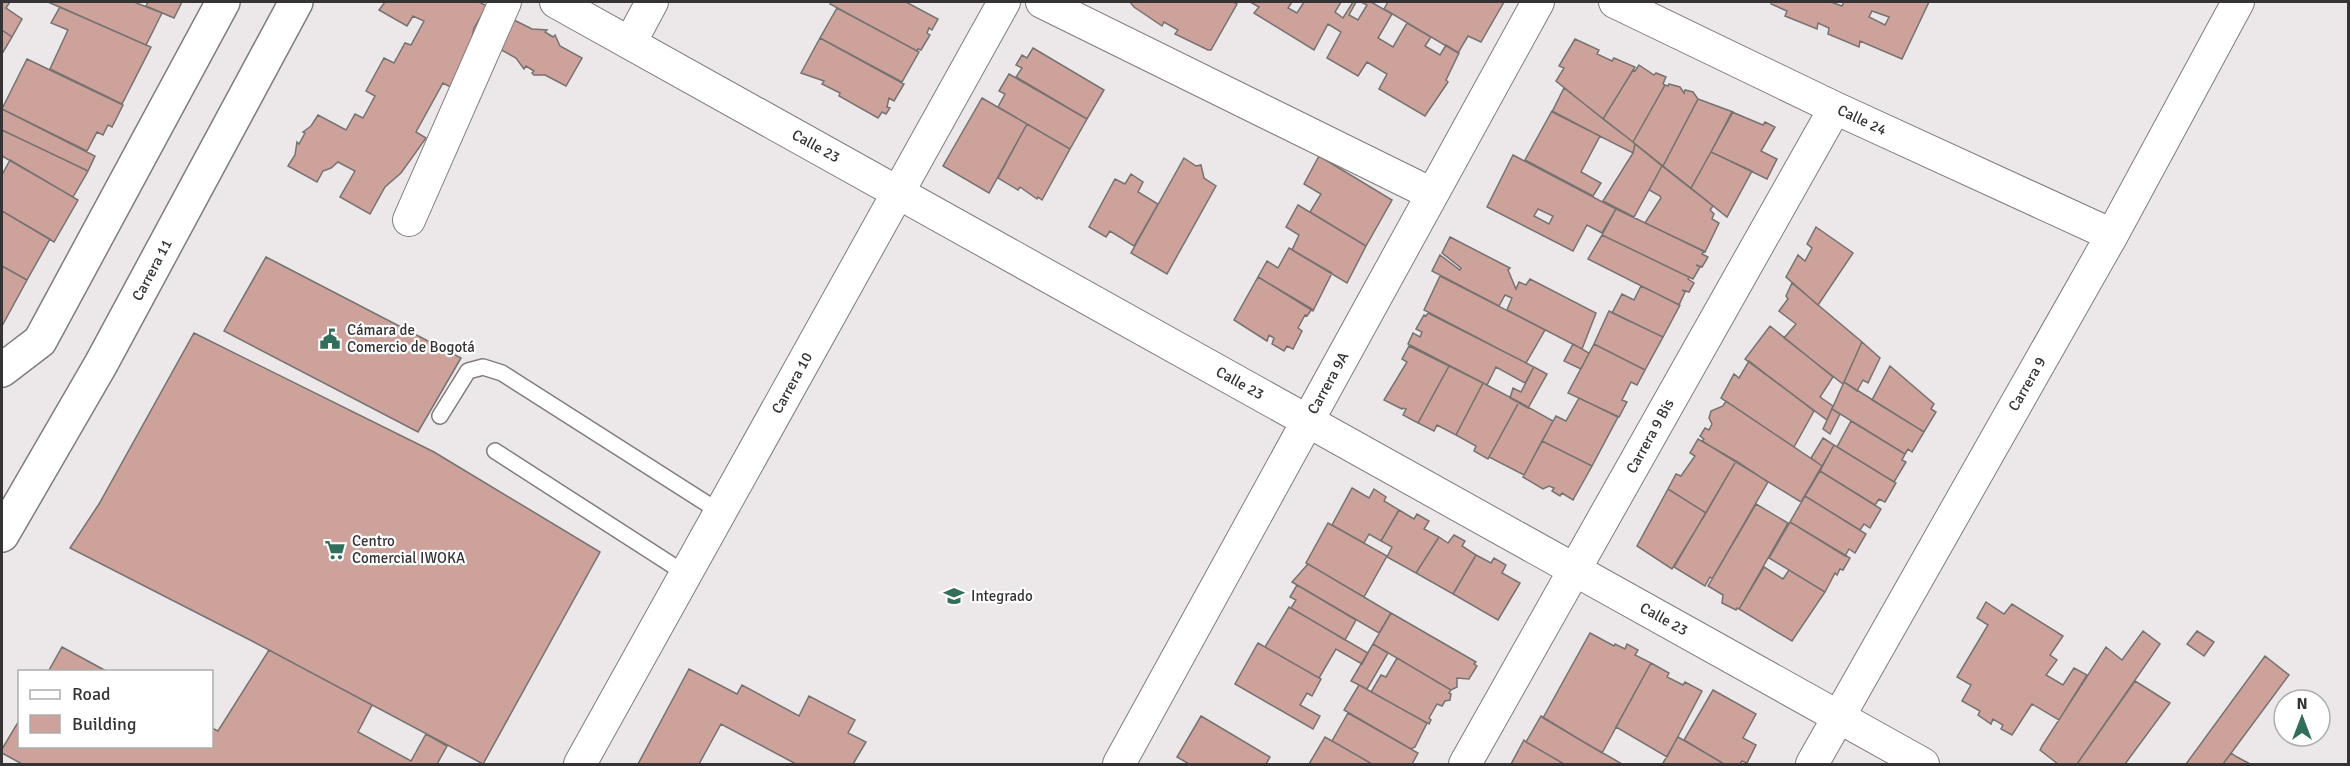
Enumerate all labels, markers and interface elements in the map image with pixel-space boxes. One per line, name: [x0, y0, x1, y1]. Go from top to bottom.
street label: Calle 24: [1835, 101, 1889, 139]
street label: Calle 23: [789, 126, 843, 166]
street label: Carrera 11: [128, 236, 176, 304]
place label: Cámara de Comercio de Bogotá: [347, 321, 475, 356]
public building icon: Cámara de Comercio de Bogotá: [318, 327, 342, 351]
street label: Carrera 10: [768, 349, 816, 417]
street label: Carrera 9A: [1304, 349, 1352, 417]
street label: Carrera 9: [2004, 354, 2050, 414]
street label: Calle 23: [1213, 363, 1267, 403]
street label: Carrera 9 Bis: [1622, 395, 1678, 476]
place label: Centro Comercial IWOKA: [352, 532, 465, 567]
supermarket icon: Centro Comercial IWOKA: [323, 538, 347, 562]
school or university icon: Integrado: [942, 584, 966, 608]
place label: Integrado: [971, 587, 1033, 605]
street label: Calle 23: [1637, 599, 1691, 639]
legend: [18, 670, 213, 748]
text: Road: [72, 683, 111, 705]
north arrow: [2272, 688, 2332, 748]
text: N: [2296, 694, 2308, 714]
text: Building: [72, 713, 136, 735]

